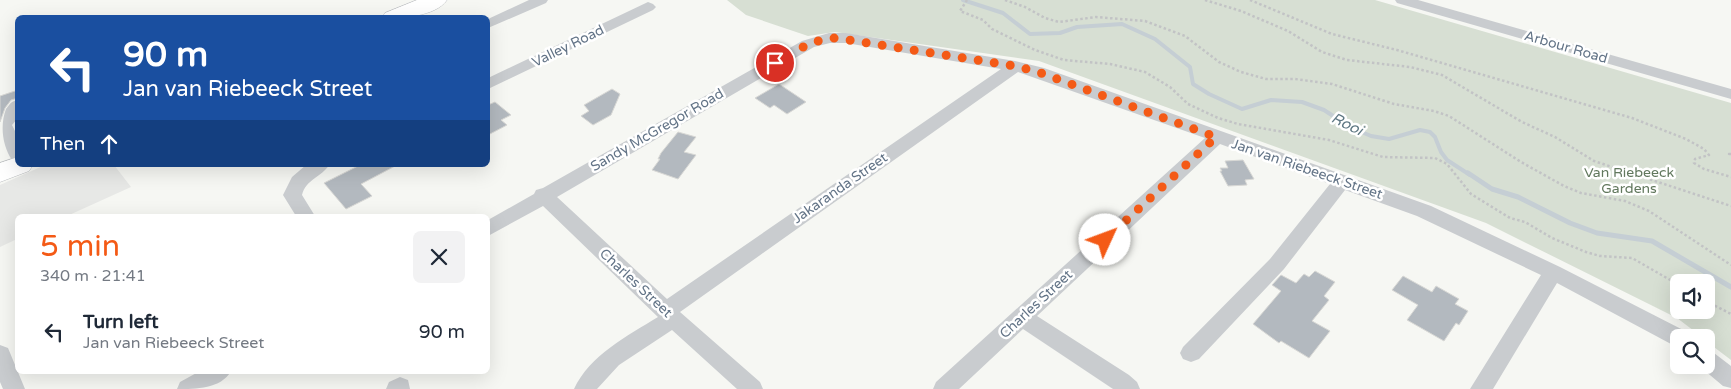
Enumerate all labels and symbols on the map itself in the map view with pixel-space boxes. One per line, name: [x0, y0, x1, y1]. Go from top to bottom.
street label: Valley Road: [529, 21, 607, 71]
street label: Arbour Road: [1522, 27, 1610, 67]
pin: [754, 42, 796, 84]
street label: Sandy McGregor Road: [587, 85, 727, 175]
water label: Rooi: [1328, 109, 1368, 140]
street label: Jan van Riebeeck Street: [1229, 135, 1385, 203]
street label: Jakaranda Street: [789, 149, 891, 227]
park label: Van Riebeeck Gardens: [1584, 164, 1674, 197]
position arrow: [1078, 213, 1130, 265]
street label: Charles Street: [596, 245, 676, 321]
street label: Charles Street: [996, 266, 1076, 342]

